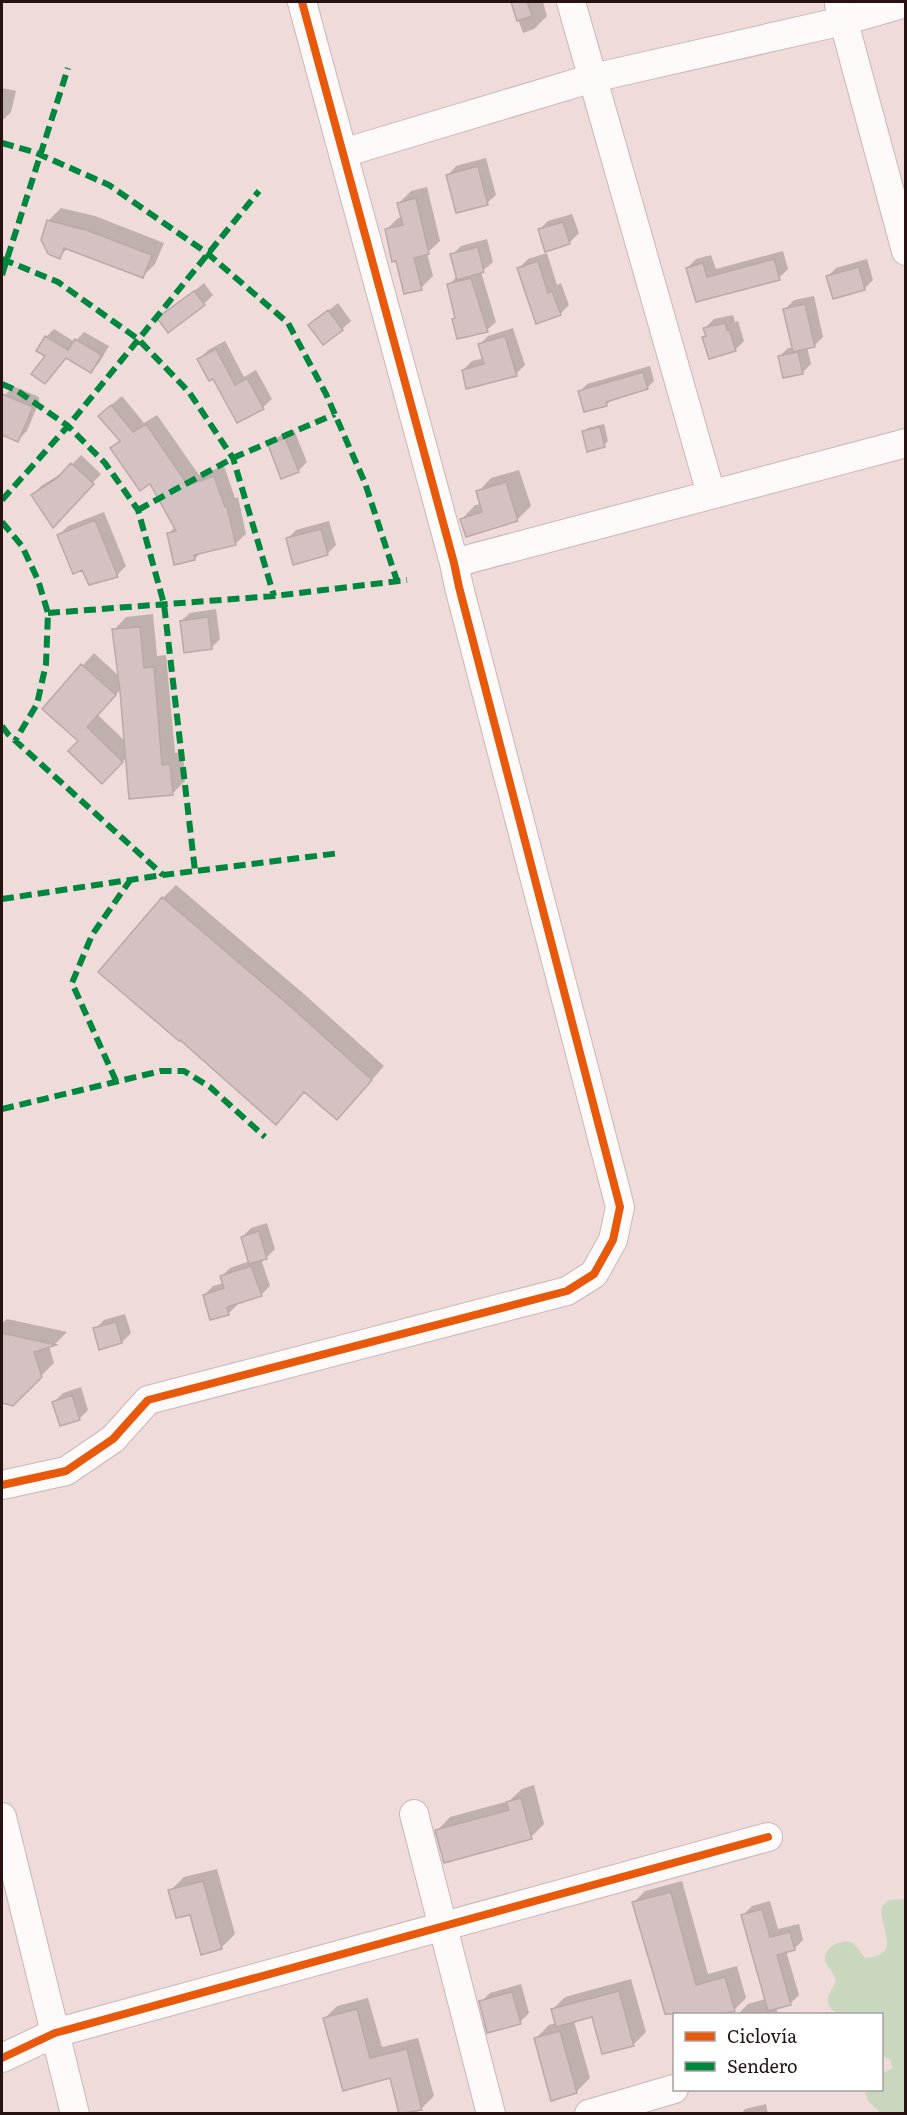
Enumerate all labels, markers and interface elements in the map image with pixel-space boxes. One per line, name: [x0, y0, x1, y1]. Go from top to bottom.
legend: [673, 2013, 883, 2091]
text: Ciclovía: [727, 2022, 797, 2049]
text: Sendero: [727, 2052, 798, 2079]

